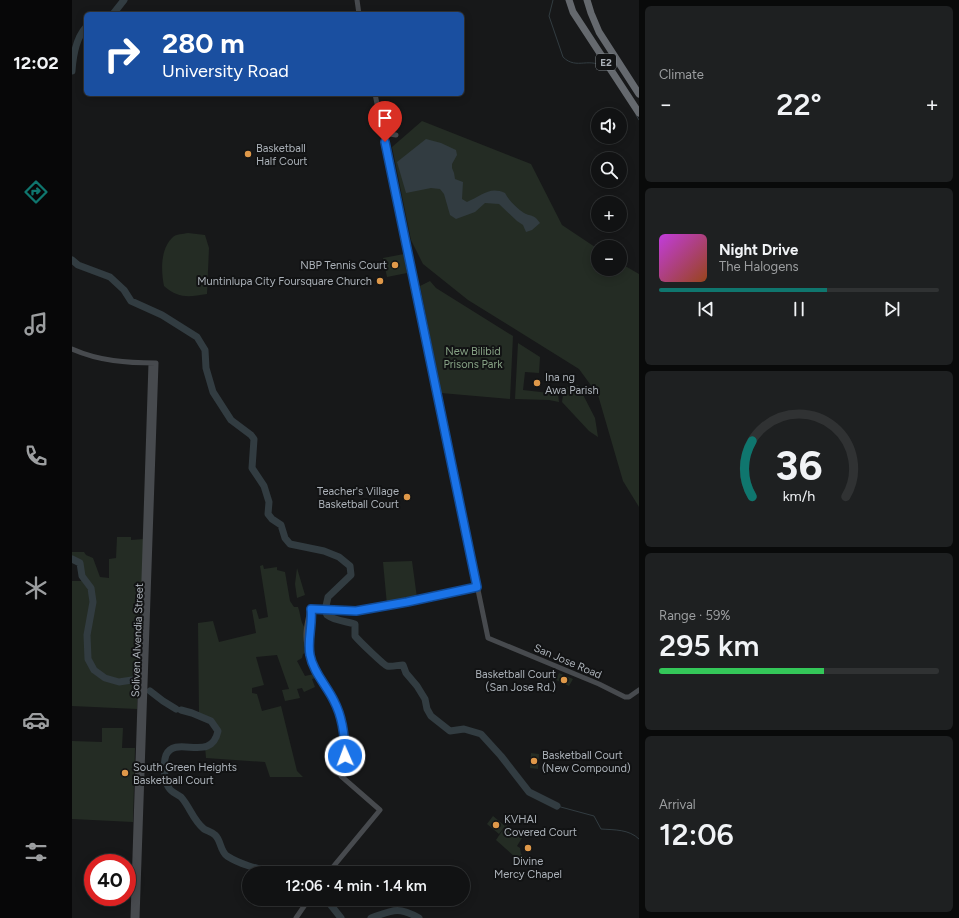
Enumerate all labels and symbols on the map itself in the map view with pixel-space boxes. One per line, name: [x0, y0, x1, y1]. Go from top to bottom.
road number: E2: [596, 54, 616, 70]
pin: [368, 101, 402, 142]
place label: Basketball Half Court: [256, 142, 307, 168]
marker: Basketball Half Court: [243, 149, 253, 159]
place label: NBP Tennis Court: [300, 259, 387, 272]
marker: NBP Tennis Court: [390, 260, 400, 270]
place label: Muntinlupa City Foursquare Church: [197, 275, 372, 288]
marker: Muntinlupa City Foursquare Church: [375, 276, 385, 286]
park label: New Bilibid Prisons Park: [443, 345, 503, 371]
place label: Ina ng Awa Parish: [545, 371, 599, 397]
marker: Ina ng Awa Parish: [532, 378, 542, 388]
place label: Teacher's Village Basketball Court: [317, 485, 399, 511]
marker: Teacher's Village Basketball Court: [402, 492, 412, 502]
street label: Soliven Alvendia Street: [129, 583, 146, 697]
street label: San Jose Road: [532, 641, 604, 682]
place label: Basketball Court (San Jose Rd.): [475, 668, 556, 694]
marker: Basketball Court (San Jose Rd.): [559, 675, 569, 685]
position arrow: [324, 735, 366, 777]
place label: Basketball Court (New Compound): [542, 749, 631, 775]
marker: Basketball Court (New Compound): [529, 756, 539, 766]
place label: South Green Heights Basketball Court: [133, 761, 237, 787]
marker: South Green Heights Basketball Court: [120, 768, 130, 778]
place label: KVHAI Covered Court: [504, 813, 577, 839]
marker: KVHAI Covered Court: [491, 820, 501, 830]
marker: Divine Mercy Chapel: [523, 843, 533, 853]
speed limit sign: 40: [84, 854, 136, 906]
place label: Divine Mercy Chapel: [494, 855, 562, 881]

